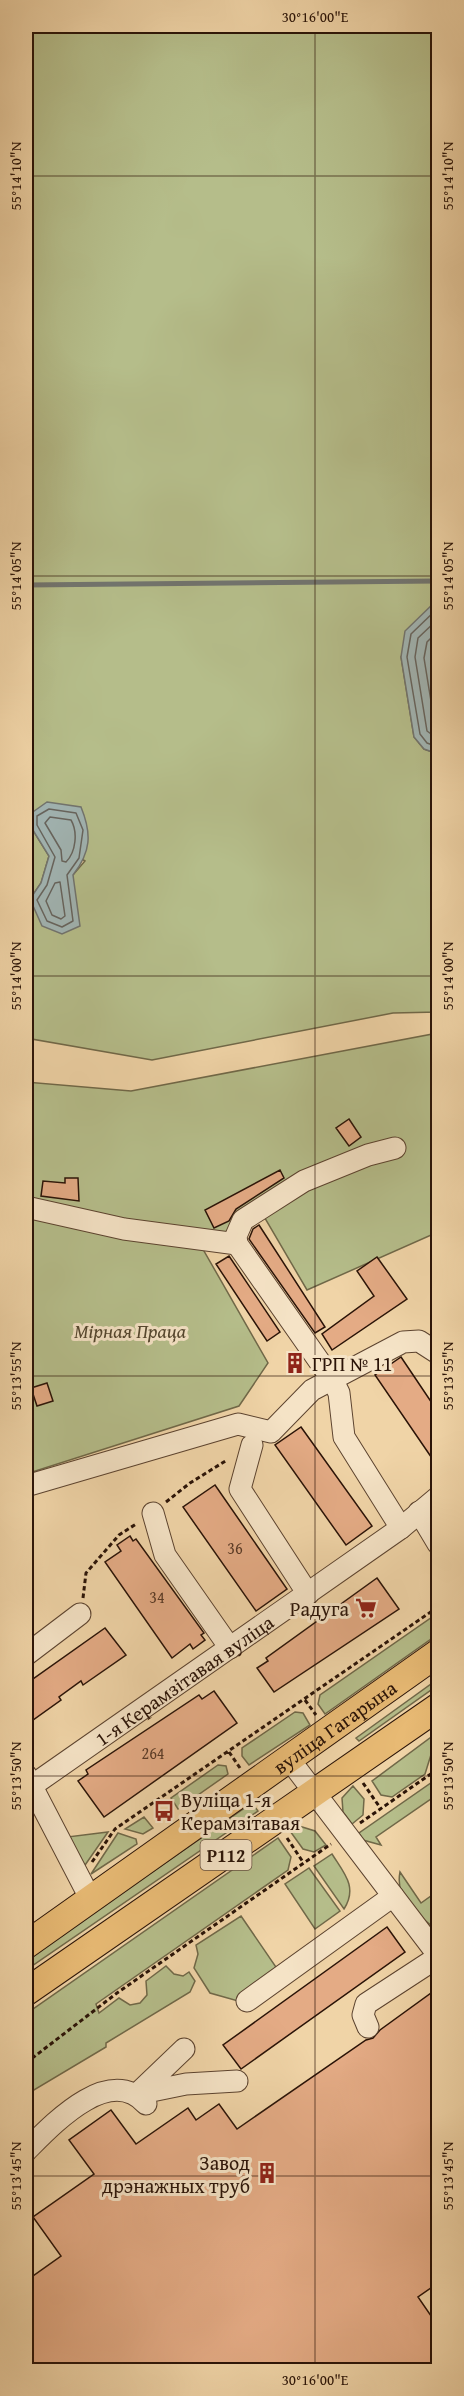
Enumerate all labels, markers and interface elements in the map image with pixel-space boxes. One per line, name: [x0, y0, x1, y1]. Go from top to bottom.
text: 30°16'00"E: [282, 6, 349, 27]
text: 55°14'10"N: [5, 141, 26, 210]
text: 55°14'10"N: [437, 141, 458, 210]
text: 55°14'05"N: [5, 541, 26, 610]
text: 55°14'05"N: [437, 541, 458, 610]
text: 55°14'00"N: [5, 941, 26, 1010]
text: 55°14'00"N: [437, 941, 458, 1010]
park label: Мірная Праца: [74, 1316, 187, 1345]
text: 55°13'55"N: [5, 1341, 26, 1410]
text: 55°13'55"N: [437, 1341, 458, 1410]
place label: ГРП № 11: [312, 1349, 392, 1378]
building icon: ГРП № 11: [283, 1351, 307, 1375]
house number: 36: [227, 1536, 243, 1560]
house number: 34: [149, 1585, 165, 1609]
place label: Радуга: [290, 1594, 349, 1623]
supermarket icon: Радуга: [354, 1596, 378, 1620]
street label: 1-я Керамзітавая вуліца: [89, 1607, 280, 1752]
street label: вуліца Гагарына: [267, 1672, 402, 1780]
text: 55°13'50"N: [5, 1741, 26, 1810]
house number: 264: [141, 1741, 165, 1765]
text: 55°13'50"N: [437, 1741, 458, 1810]
place label: Вуліца 1-я Керамзітавая: [181, 1785, 300, 1837]
bus stop icon: Вуліца 1-я Керамзітавая: [152, 1799, 176, 1823]
road number: Р112: [200, 1840, 252, 1870]
text: 55°13'45"N: [5, 2141, 26, 2210]
text: 55°13'45"N: [437, 2141, 458, 2210]
place label: Завод дрэнажных труб: [102, 2148, 250, 2200]
building icon: Завод дрэнажных труб: [255, 2161, 279, 2185]
text: 30°16'00"E: [282, 2369, 349, 2390]

